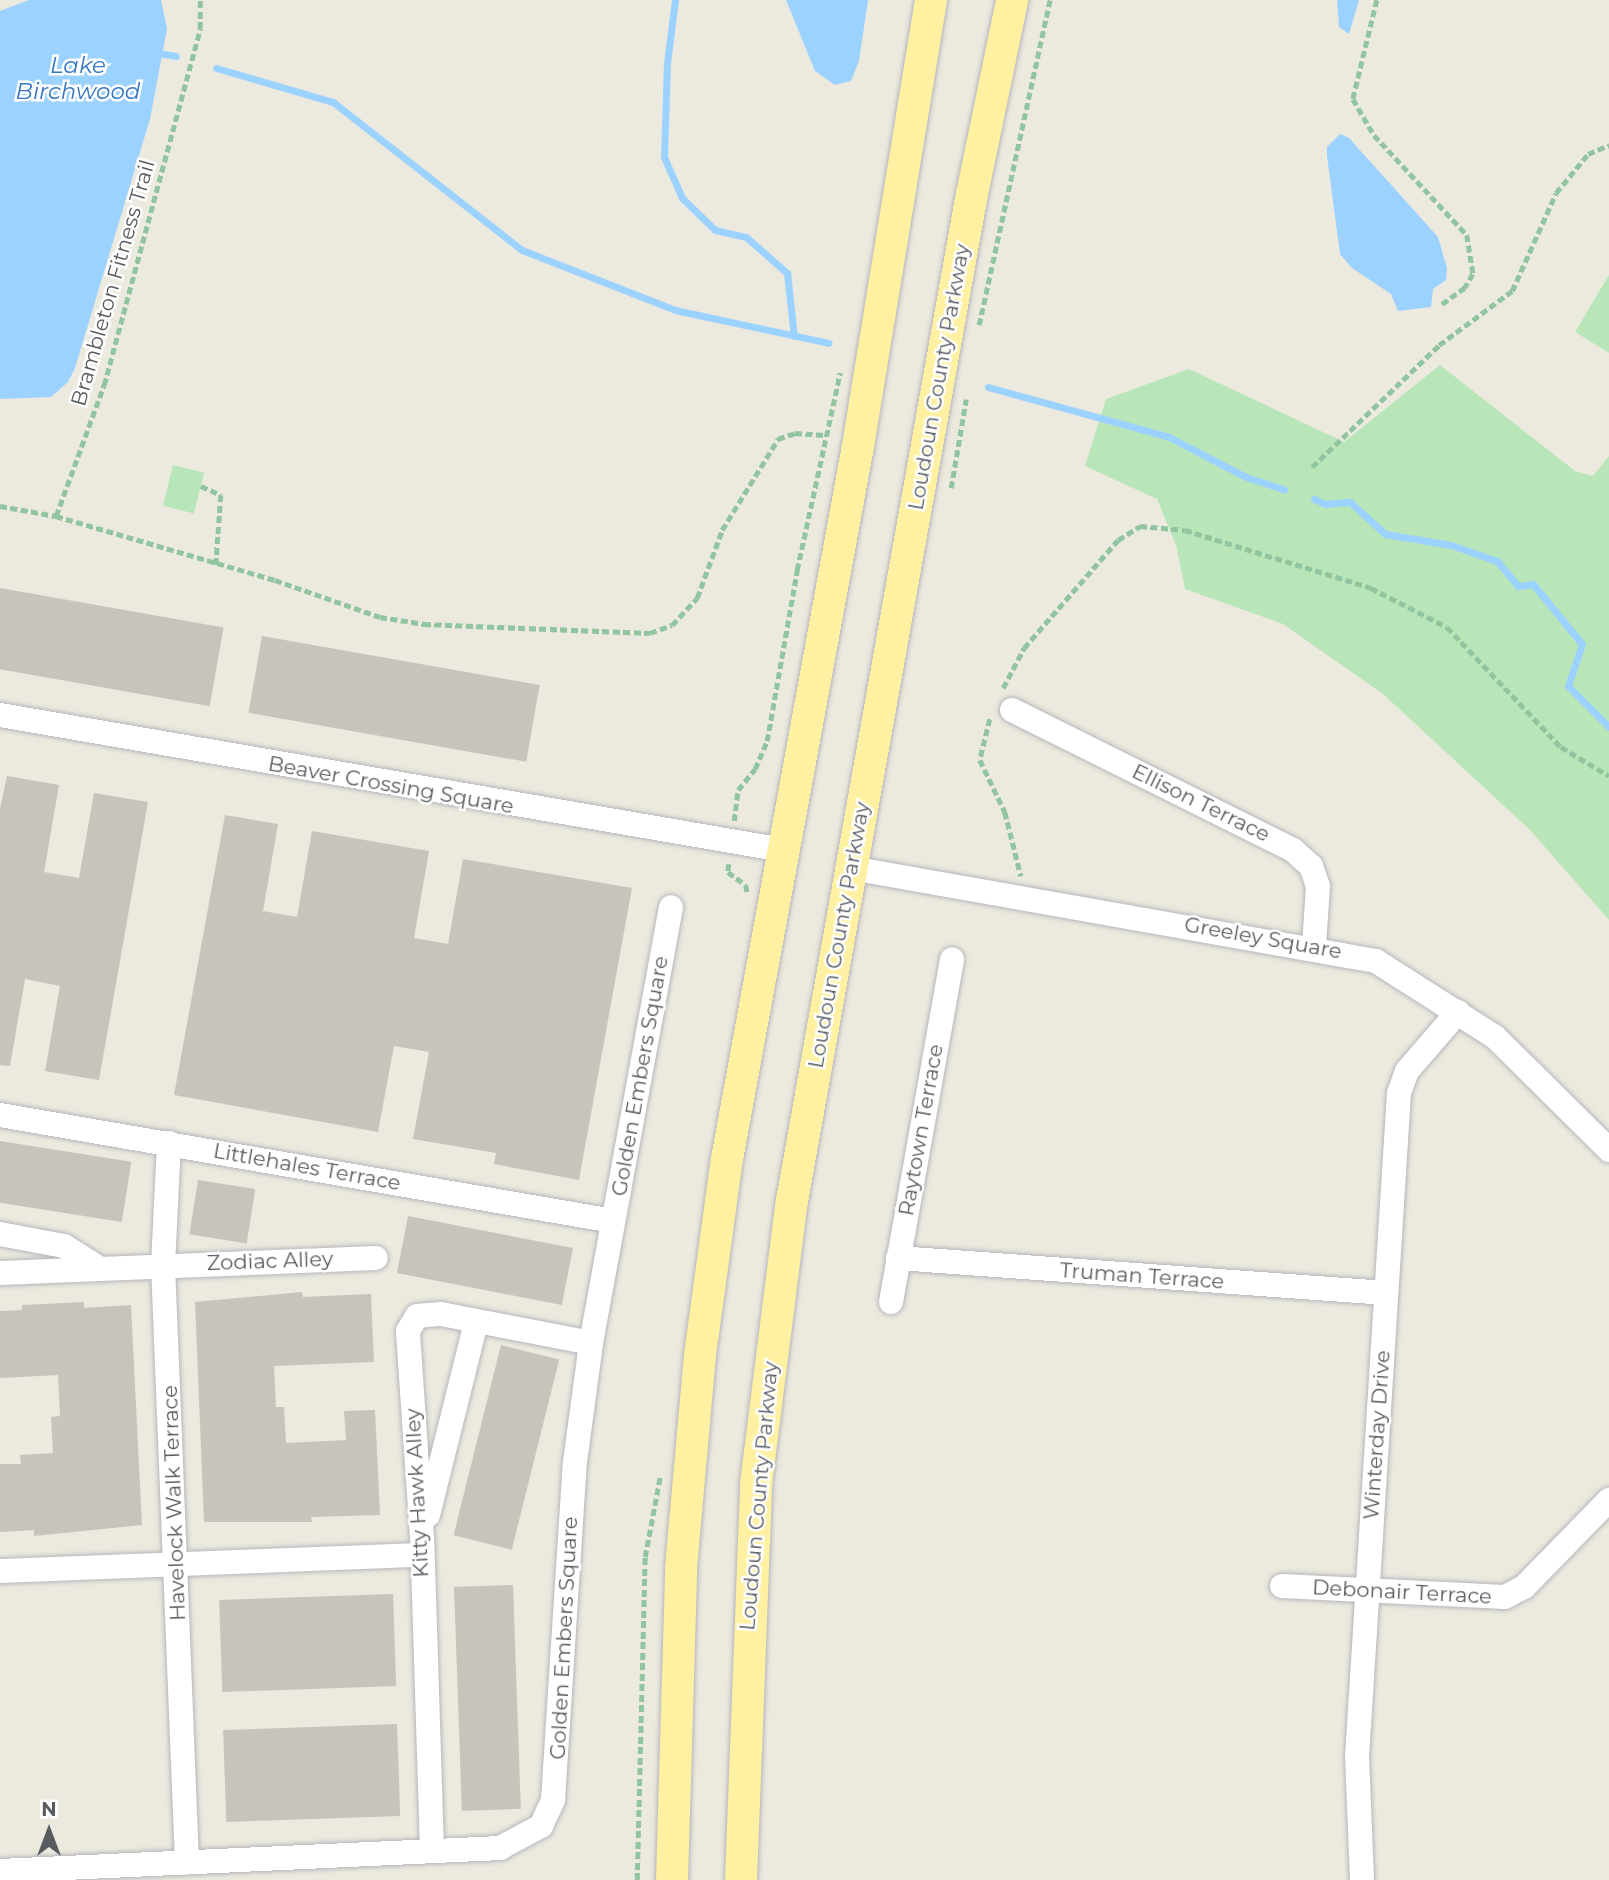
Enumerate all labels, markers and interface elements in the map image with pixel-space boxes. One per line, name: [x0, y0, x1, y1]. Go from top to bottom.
water label: Lake Birchwood: [16, 51, 140, 105]
street label: Brambleton Fitness Trail: [66, 157, 160, 409]
street label: Loudoun County Parkway: [903, 242, 975, 512]
street label: Beaver Crossing Square: [266, 751, 516, 819]
street label: Ellison Terrace: [1128, 759, 1274, 847]
street label: Loudoun County Parkway: [803, 800, 875, 1070]
street label: Greeley Square: [1182, 912, 1344, 964]
street label: Golden Embers Square: [606, 954, 674, 1198]
street label: Raytown Terrace: [893, 1042, 949, 1218]
street label: Littlehales Terrace: [211, 1138, 403, 1196]
street label: Zodiac Alley: [206, 1246, 334, 1276]
street label: Truman Terrace: [1059, 1258, 1225, 1294]
street label: Winterday Drive: [1359, 1349, 1395, 1521]
street label: Loudoun County Parkway: [735, 1360, 783, 1632]
street label: Havelock Walk Terrace: [157, 1385, 191, 1621]
street label: Kitty Hawk Alley: [400, 1408, 434, 1578]
street label: Golden Embers Square: [545, 1516, 583, 1760]
street label: Debonair Terrace: [1312, 1575, 1492, 1609]
north arrow: [14, 1796, 84, 1866]
text: N: [41, 1798, 57, 1821]

